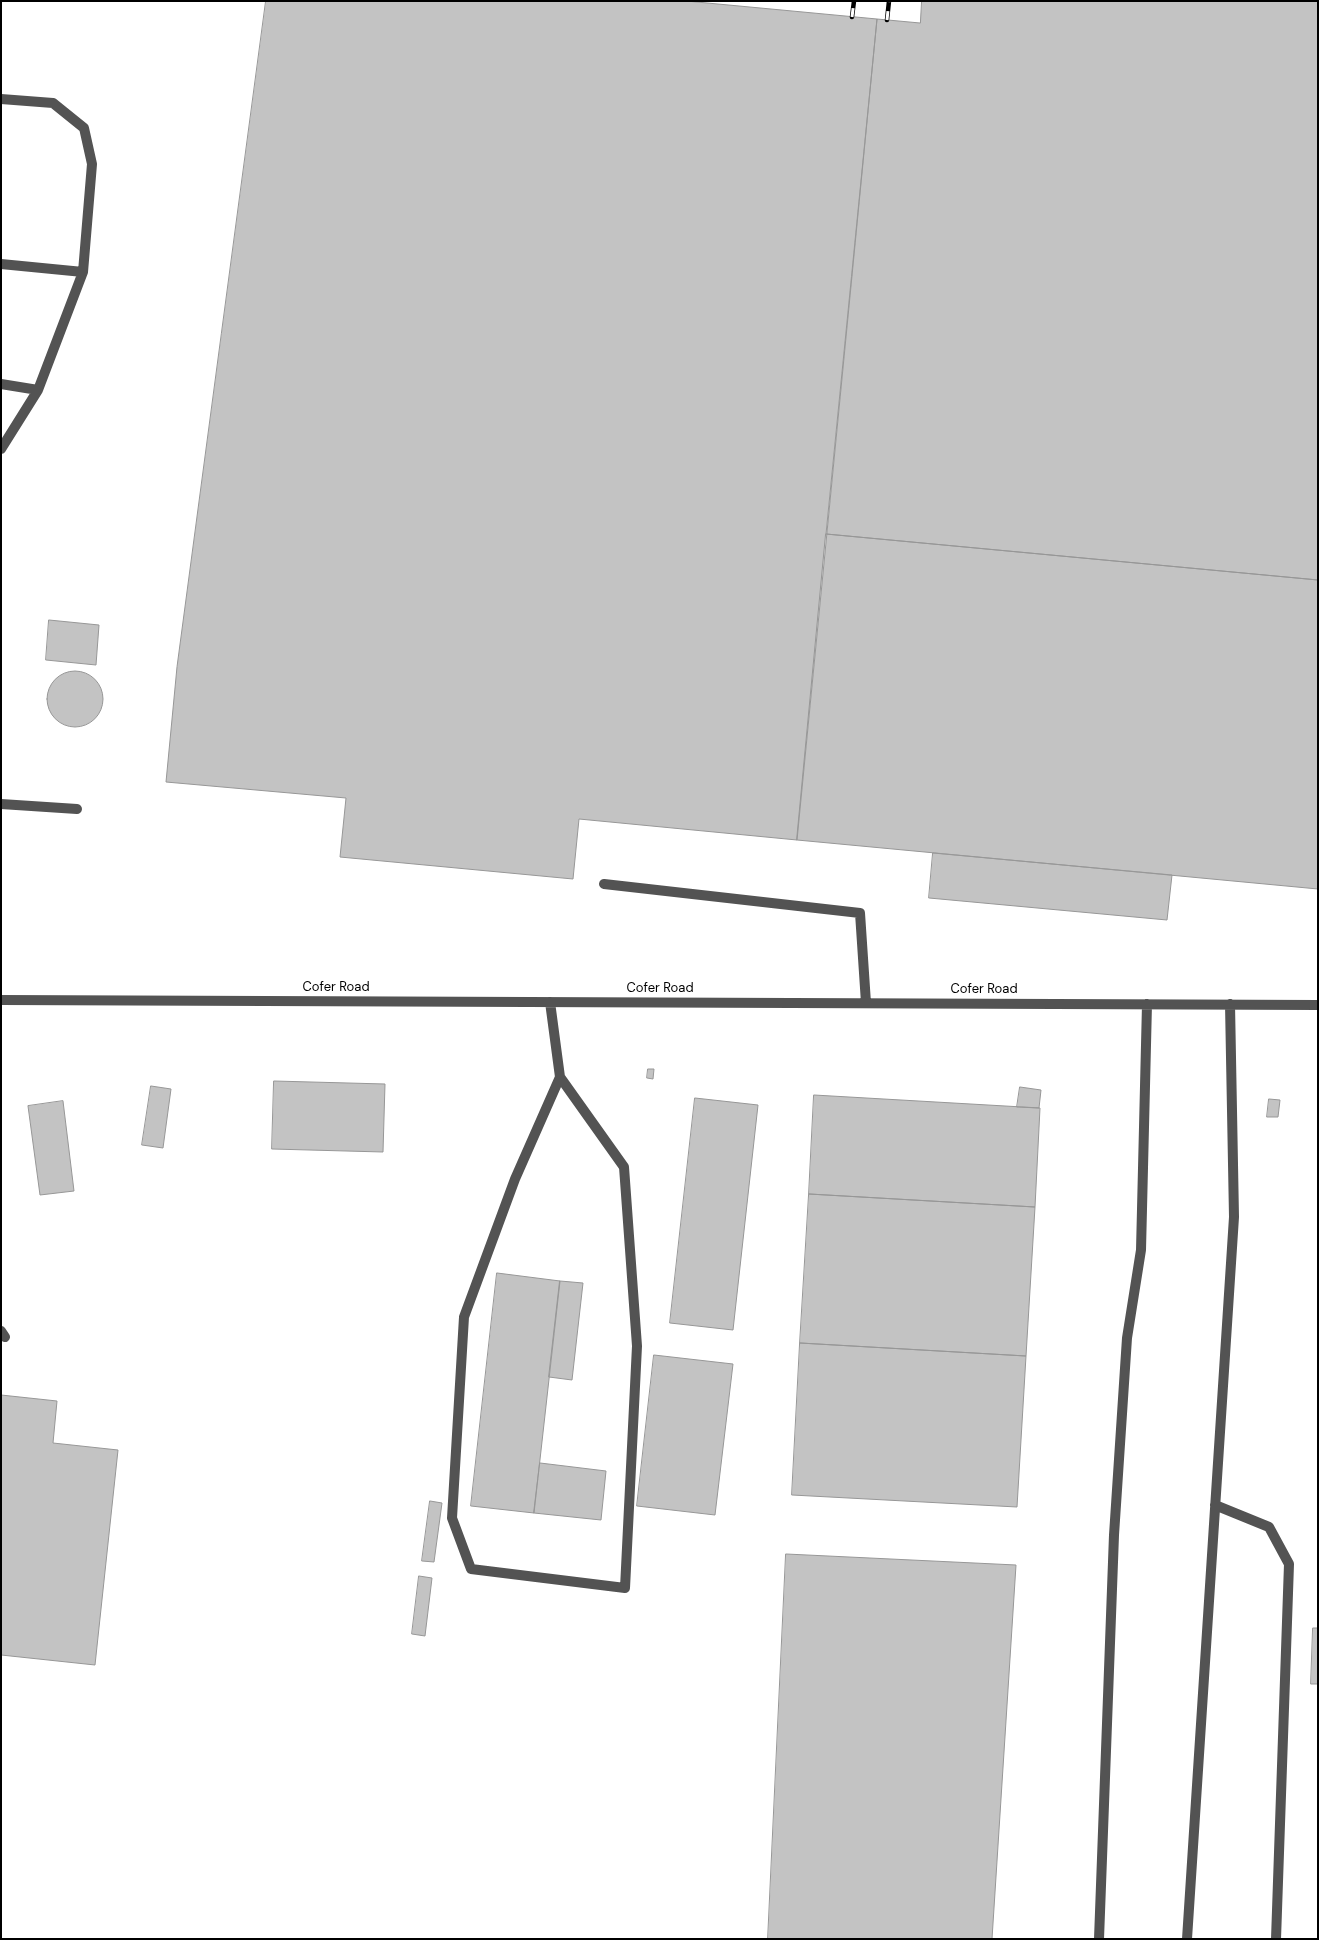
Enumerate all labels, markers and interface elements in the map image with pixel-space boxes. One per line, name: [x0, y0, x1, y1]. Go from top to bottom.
street label: Cofer Road: [302, 980, 370, 996]
street label: Cofer Road: [626, 981, 694, 997]
street label: Cofer Road: [950, 982, 1018, 998]

